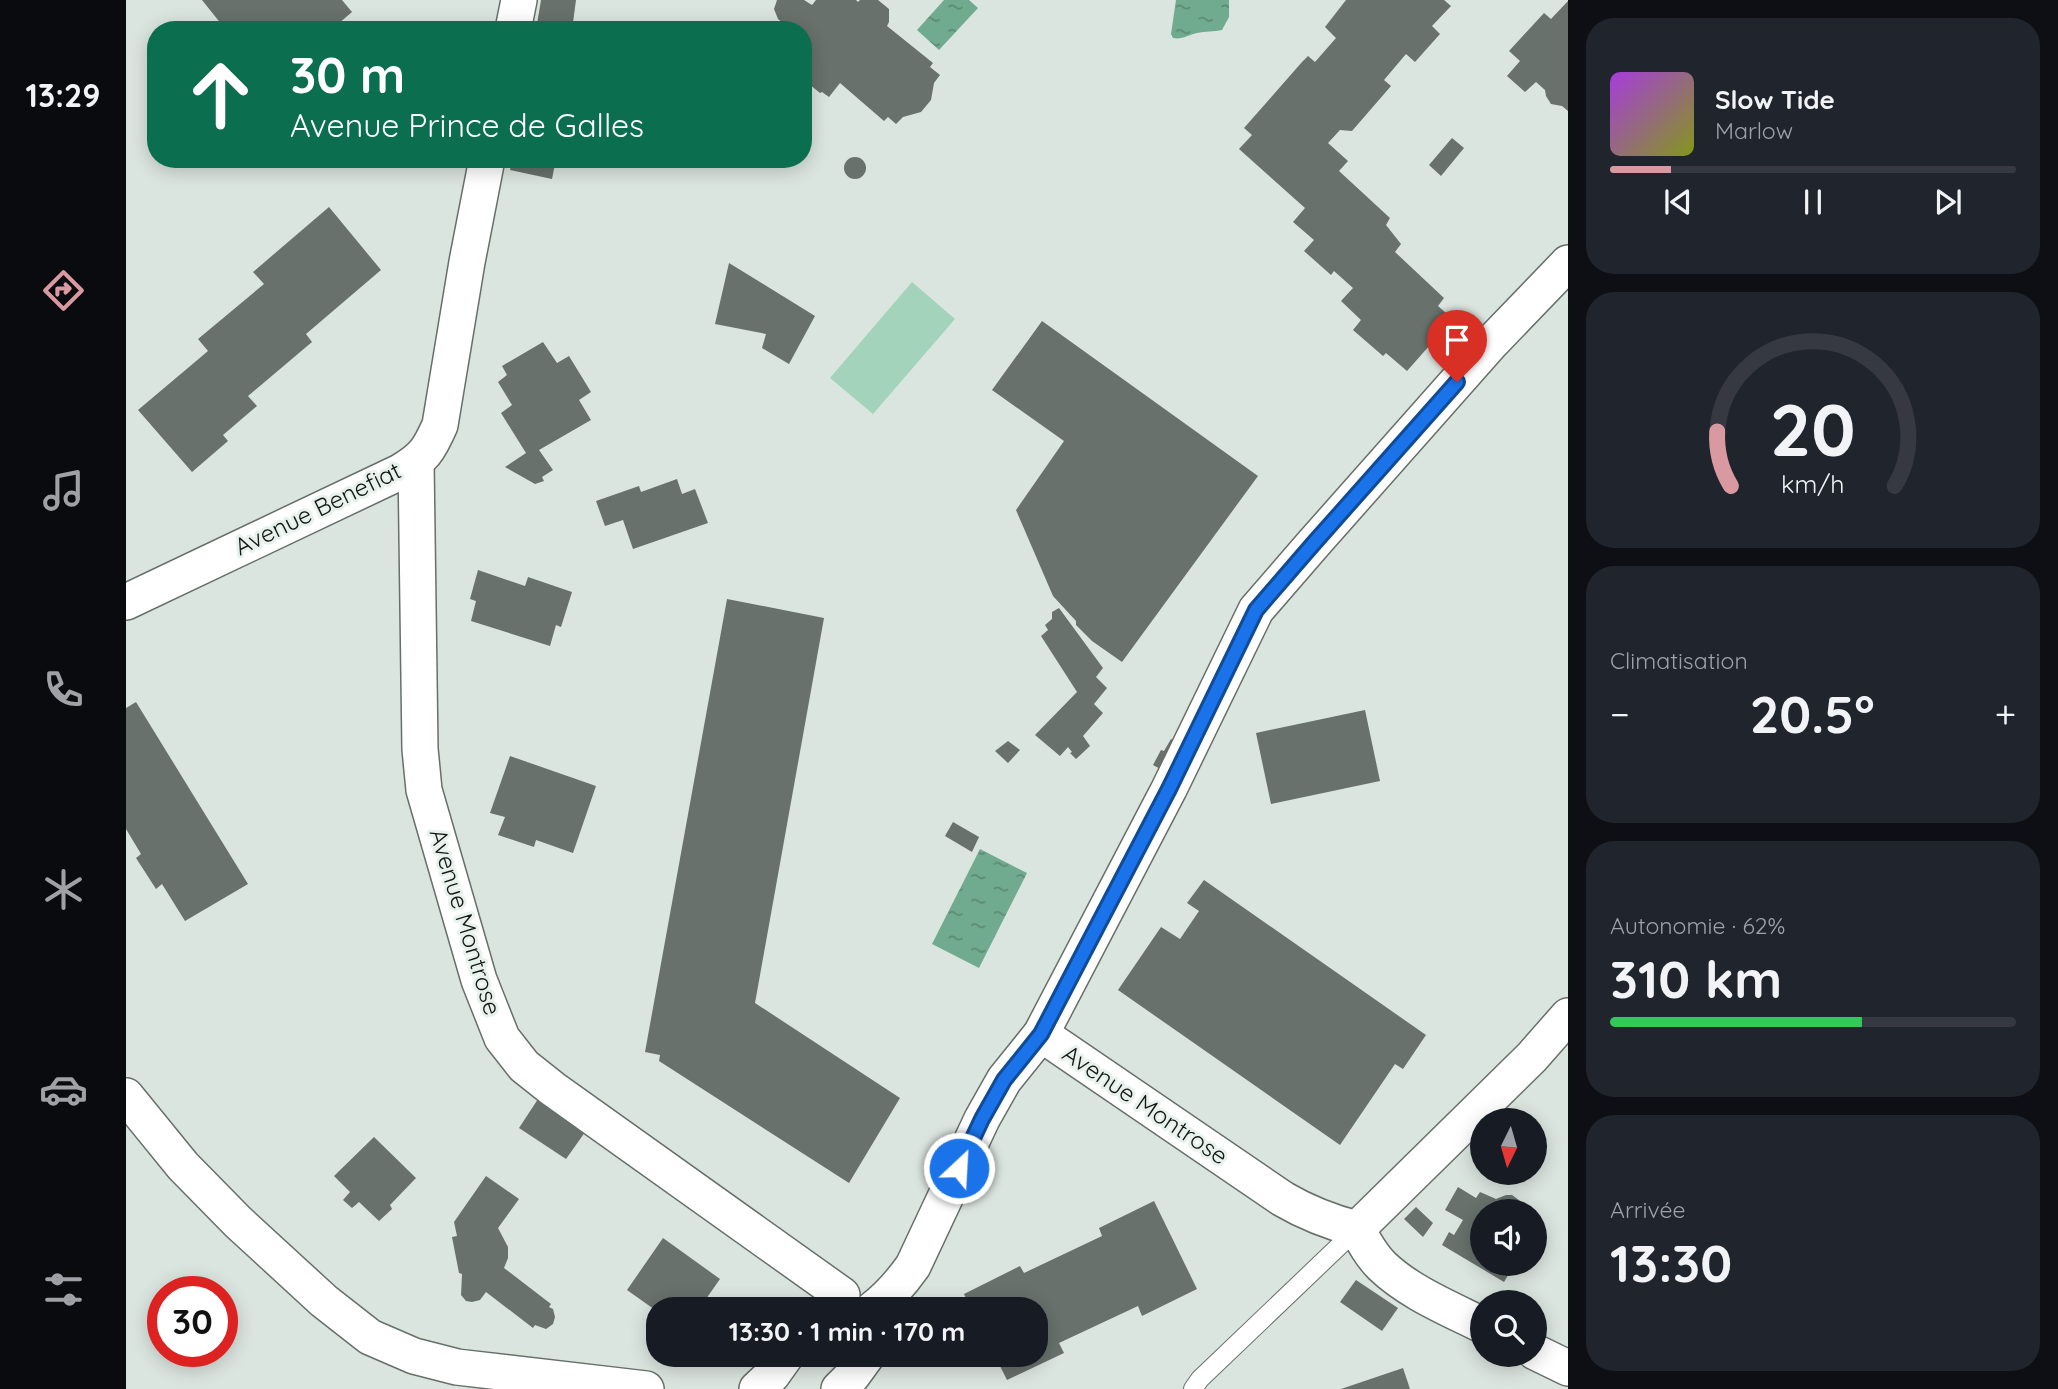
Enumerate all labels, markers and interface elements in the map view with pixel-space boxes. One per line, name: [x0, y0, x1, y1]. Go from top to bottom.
text: 30 m: [290, 44, 405, 105]
icon: ahead: [175, 49, 266, 140]
text: 13:29: [26, 75, 100, 115]
text: Slow Tide: [1715, 83, 1835, 116]
text: Avenue Prince de Galles: [290, 105, 644, 145]
text: Marlow: [1715, 116, 1793, 145]
icon: previous: [1659, 183, 1697, 221]
icon: pause: [1794, 183, 1832, 221]
icon: next: [1929, 183, 1967, 221]
icon: directions: [39, 266, 88, 315]
pin: [1427, 310, 1487, 382]
icon: arrive: [1438, 321, 1476, 359]
text: 20: [1770, 384, 1856, 475]
street label: Avenue Benefiat: [229, 455, 406, 561]
icon: music: [39, 466, 88, 515]
text: km/h: [1781, 468, 1845, 499]
text: Climatisation: [1610, 646, 1748, 675]
icon: phone: [39, 665, 88, 714]
text: 20.5°: [1750, 681, 1875, 746]
text: −: [1610, 690, 1630, 738]
text: +: [1995, 690, 2016, 738]
street label: Avenue Montrose: [423, 825, 509, 1018]
icon: climate: [39, 865, 88, 914]
text: Autonomie · 62%: [1610, 911, 1785, 940]
text: 310 km: [1610, 946, 1782, 1011]
street label: Avenue Montrose: [1057, 1038, 1234, 1171]
icon: car: [39, 1065, 88, 1114]
north arrow: [1470, 1108, 1547, 1185]
map controls: [1470, 1108, 1547, 1367]
position arrow: [922, 1131, 996, 1205]
text: Arrivée: [1610, 1195, 1686, 1224]
button: sound: [1470, 1199, 1547, 1276]
text: 13:30: [1610, 1230, 1732, 1295]
icon: filters: [39, 1265, 88, 1314]
speed limit sign: 30: [147, 1276, 238, 1367]
button: search: [1470, 1290, 1547, 1367]
text: 13:30 · 1 min · 170 m: [729, 1315, 965, 1348]

